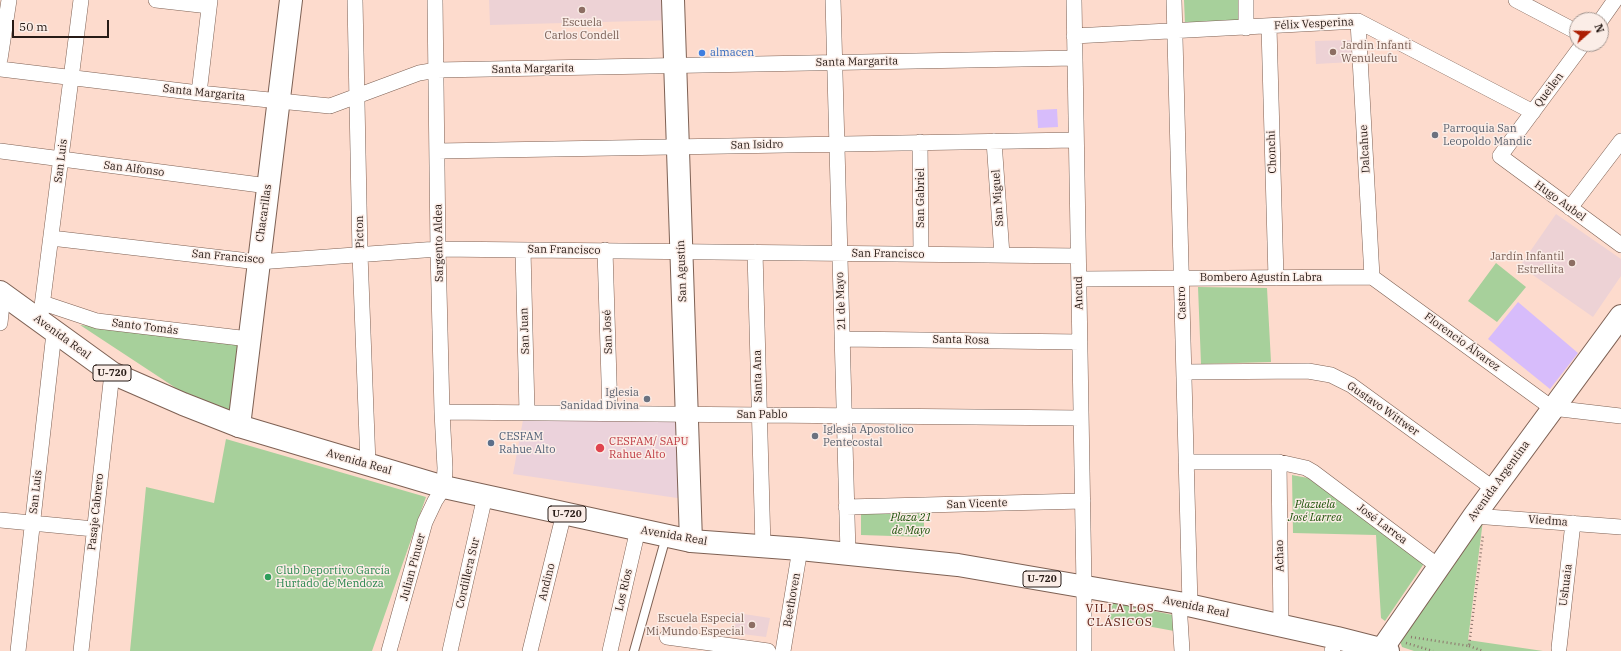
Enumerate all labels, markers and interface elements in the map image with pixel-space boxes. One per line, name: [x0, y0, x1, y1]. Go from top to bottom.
marker: Escuela Carlos Condell: [577, 5, 587, 15]
scale bar: [14, 12, 111, 38]
north arrow: [1569, 12, 1609, 52]
street label: Félix Vesperina: [1274, 15, 1354, 33]
place label: Escuela Carlos Condell: [545, 16, 619, 42]
text: 50 m: [19, 19, 48, 34]
text: N: [1591, 22, 1607, 35]
place label: Jardin Infanti Wenuleufu: [1341, 39, 1412, 65]
place label: almacen: [710, 46, 754, 60]
marker: Jardin Infanti Wenuleufu: [1328, 47, 1338, 57]
marker: almacen: [697, 48, 707, 58]
street label: Santa Margarita: [816, 55, 898, 69]
street label: Santa Margarita: [492, 62, 574, 76]
street label: Queilen: [1532, 70, 1566, 110]
street label: Santa Margarita: [162, 82, 246, 104]
place label: Parroquia San Leopoldo Mandic: [1443, 122, 1532, 148]
street label: Dalcahue: [1357, 125, 1373, 173]
street label: Chonchi: [1265, 130, 1279, 174]
marker: Parroquia San Leopoldo Mandic: [1430, 130, 1440, 140]
street label: San Luis: [52, 138, 70, 184]
street label: San Isidro: [731, 138, 783, 152]
street label: San Alfonso: [103, 159, 165, 179]
street label: San Gabriel: [914, 168, 928, 228]
street label: San Miguel: [989, 169, 1007, 227]
street label: Hugo Aubel: [1532, 178, 1588, 224]
street label: Chacarillas: [253, 183, 275, 243]
street label: Sargento Aldea: [432, 204, 446, 282]
street label: Picton: [353, 215, 367, 249]
street label: San Agustín: [674, 240, 690, 302]
street label: San Francisco: [527, 243, 601, 257]
street label: San Francisco: [191, 247, 265, 267]
street label: San Francisco: [851, 247, 925, 261]
place label: Jardín Infantil Estrellita: [1490, 250, 1564, 276]
marker: Jardín Infantil Estrellita: [1567, 258, 1577, 268]
street label: Bombero Agustín Labra: [1200, 271, 1322, 285]
street label: 21 de Mayo: [833, 272, 849, 330]
street label: Ancud: [1072, 276, 1086, 310]
street label: Castro: [1175, 286, 1189, 320]
street label: San Juan: [518, 307, 532, 355]
street label: San José: [601, 310, 615, 354]
street label: Florencio Álvarez: [1421, 310, 1503, 374]
street label: Avenida Real: [31, 312, 93, 362]
street label: Santo Tomás: [111, 316, 179, 338]
street label: Santa Rosa: [933, 333, 989, 347]
street label: Santa Ana: [751, 350, 765, 402]
road number: U-720: [93, 365, 131, 381]
street label: Gustavo Wittwer: [1344, 379, 1422, 439]
place label: Iglesia Sanidad Divina: [560, 386, 639, 412]
marker: Iglesia Sanidad Divina: [642, 394, 652, 404]
street label: San Pablo: [737, 408, 787, 422]
place label: Iglesia Apostolico Pentecostal: [823, 423, 914, 449]
place label: CESFAM Rahue Alto: [499, 430, 555, 456]
marker: Iglesia Apostolico Pentecostal: [810, 431, 820, 441]
place label: CESFAM/ SAPU Rahue Alto: [609, 435, 689, 461]
marker: CESFAM Rahue Alto: [486, 438, 496, 448]
street label: Avenida Argentina: [1465, 438, 1533, 524]
marker: CESFAM/ SAPU Rahue Alto: [594, 442, 606, 454]
street label: Avenida Real: [325, 446, 393, 478]
street label: San Luis: [27, 469, 45, 515]
street label: Pasaje Cabrero: [85, 473, 107, 551]
street label: San Vicente: [946, 496, 1008, 512]
park label: Plazuela José Larrea: [1288, 498, 1342, 524]
street label: José Larrea: [1354, 501, 1410, 547]
road number: U-720: [548, 506, 586, 522]
park label: Plaza 21 de Mayo: [891, 511, 931, 537]
street label: Viedma: [1528, 513, 1568, 529]
street label: Avenida Real: [640, 524, 708, 548]
street label: Julian Pinuer: [398, 532, 428, 602]
street label: Cordillera Sur: [453, 536, 483, 610]
street label: Achao: [1273, 540, 1287, 572]
street label: Andino: [536, 562, 558, 602]
street label: Ushuaia: [1557, 563, 1575, 607]
place label: Club Deportivo García Hurtado de Mendoza: [276, 564, 390, 590]
street label: Los Ríos: [613, 568, 635, 612]
road number: U-720: [1023, 571, 1061, 587]
marker: Club Deportivo García Hurtado de Mendoza: [263, 572, 273, 582]
street label: Beethoven: [781, 572, 803, 628]
street label: Avenida Real: [1162, 594, 1230, 620]
district label: VILLA LOS CLÁSICOS: [1085, 602, 1155, 630]
place label: Escuela Especial Mi Mundo Especial: [646, 612, 744, 638]
marker: Escuela Especial Mi Mundo Especial: [747, 620, 757, 630]

